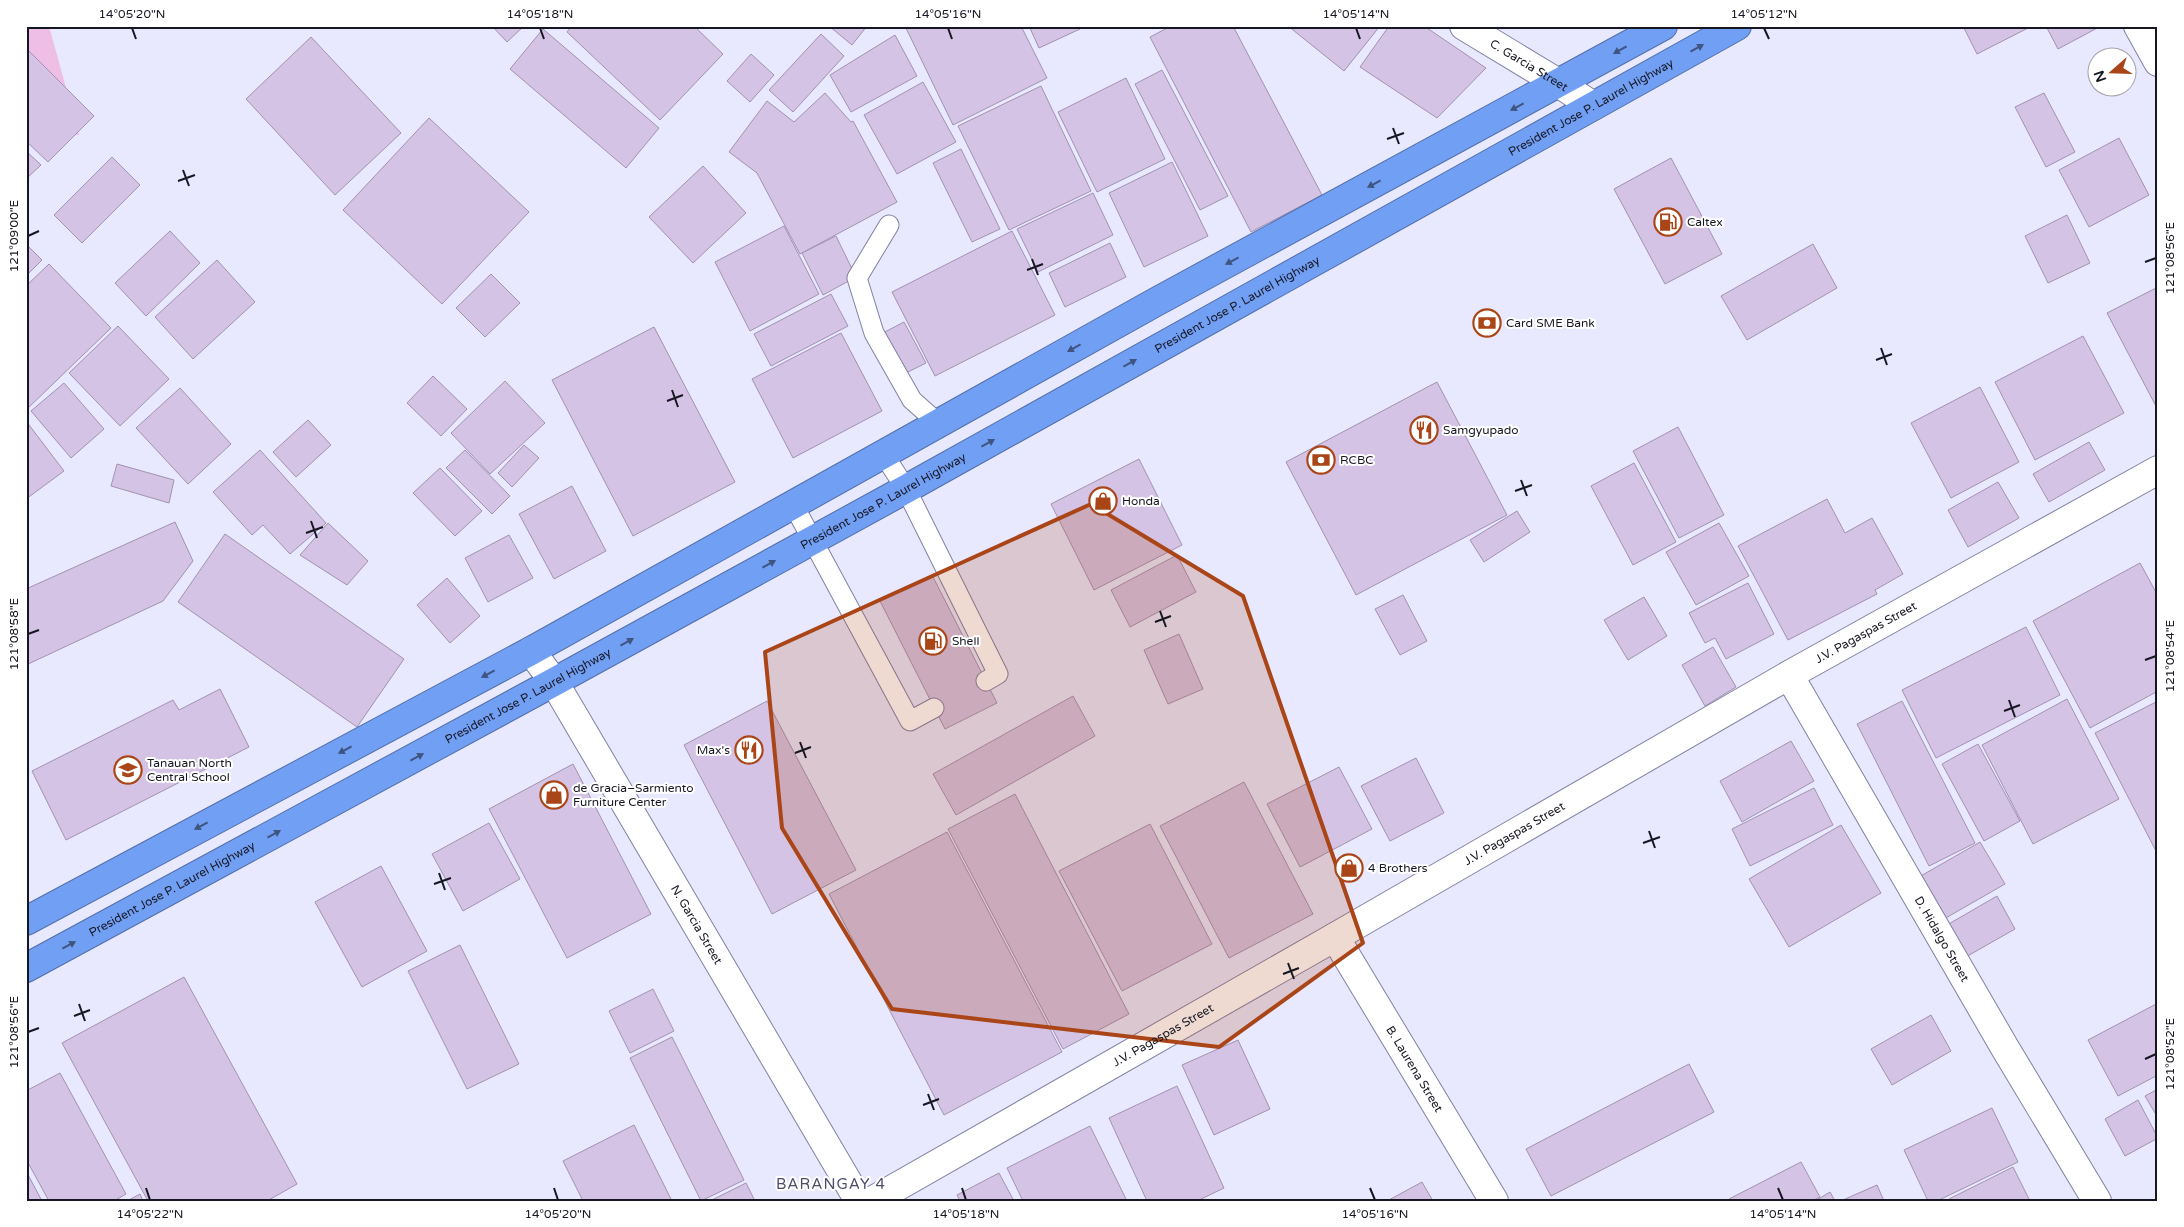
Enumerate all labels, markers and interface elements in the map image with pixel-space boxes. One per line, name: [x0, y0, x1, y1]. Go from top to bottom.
text: 14°05'20"N: [99, 7, 166, 21]
text: 14°05'18"N: [507, 7, 574, 21]
text: 14°05'16"N: [915, 7, 982, 21]
text: 14°05'14"N: [1323, 7, 1390, 21]
text: 14°05'12"N: [1731, 7, 1798, 21]
street label: C. Garcia Street: [1488, 36, 1571, 95]
one-way arrow: [1690, 44, 1703, 53]
one-way arrow: [1613, 46, 1628, 54]
north arrow: [2086, 48, 2136, 98]
street label: President Jose P. Laurel Highway: [1506, 56, 1676, 159]
text: N: [2090, 68, 2110, 84]
one-way arrow: [1510, 103, 1525, 111]
one-way arrow: [1367, 180, 1382, 188]
text: 121°09'00"E: [7, 199, 21, 272]
fuel station icon: Caltex: [1653, 207, 1683, 237]
place label: Caltex: [1687, 215, 1723, 229]
text: 121°08'56"E: [2163, 221, 2177, 294]
street label: President Jose P. Laurel Highway: [1152, 253, 1323, 356]
one-way arrow: [1224, 257, 1239, 265]
bank icon: Card SME Bank: [1472, 308, 1502, 338]
place label: Card SME Bank: [1506, 316, 1595, 330]
one-way arrow: [1067, 344, 1081, 353]
one-way arrow: [1123, 359, 1137, 368]
restaurant icon: Samgyupado: [1409, 415, 1439, 445]
place label: Samgyupado: [1443, 423, 1519, 437]
one-way arrow: [981, 439, 996, 447]
bank icon: RCBC: [1306, 445, 1336, 475]
street label: President Jose P. Laurel Highway: [798, 450, 969, 552]
place label: RCBC: [1340, 453, 1374, 467]
shop icon: Honda: [1088, 486, 1118, 516]
place label: Honda: [1122, 494, 1160, 508]
one-way arrow: [762, 560, 777, 568]
text: 121°08'58"E: [7, 597, 21, 670]
street label: J.V. Pagaspas Street: [1813, 598, 1919, 666]
text: 121°08'54"E: [2163, 619, 2177, 692]
fuel station icon: Shell: [918, 626, 948, 656]
place label: Shell: [952, 634, 979, 648]
one-way arrow: [620, 638, 634, 646]
street label: President Jose P. Laurel Highway: [443, 645, 614, 747]
one-way arrow: [481, 670, 495, 678]
restaurant icon: Max's: [734, 735, 764, 765]
place label: Max's: [697, 743, 730, 757]
one-way arrow: [337, 746, 352, 754]
one-way arrow: [410, 752, 423, 761]
school or university icon: Tanauan North Central School: [113, 755, 143, 785]
place label: Tanauan North Central School: [147, 756, 232, 784]
shop icon: de Gracia–Sarmiento Furniture Center: [539, 780, 569, 810]
place label: de Gracia–Sarmiento Furniture Center: [573, 781, 694, 809]
street label: J.V. Pagaspas Street: [1461, 799, 1567, 868]
one-way arrow: [194, 822, 208, 830]
one-way arrow: [266, 830, 281, 838]
street label: President Jose P. Laurel Highway: [87, 838, 258, 940]
shop icon: 4 Brothers: [1334, 853, 1364, 883]
place label: 4 Brothers: [1368, 861, 1428, 875]
street label: N. Garcia Street: [668, 882, 726, 967]
street label: D. Hidalgo Street: [1912, 894, 1972, 985]
one-way arrow: [62, 940, 76, 949]
text: 121°08'56"E: [7, 995, 21, 1068]
street label: J.V. Pagaspas Street: [1110, 1001, 1216, 1069]
text: 121°08'52"E: [2163, 1017, 2177, 1090]
street label: B. Laurena Street: [1383, 1023, 1446, 1115]
district label: BARANGAY 4: [776, 1175, 886, 1193]
text: 14°05'22"N: [117, 1207, 184, 1221]
text: 14°05'20"N: [525, 1207, 592, 1221]
text: 14°05'18"N: [933, 1207, 1000, 1221]
text: 14°05'16"N: [1342, 1207, 1409, 1221]
text: 14°05'14"N: [1750, 1207, 1817, 1221]

